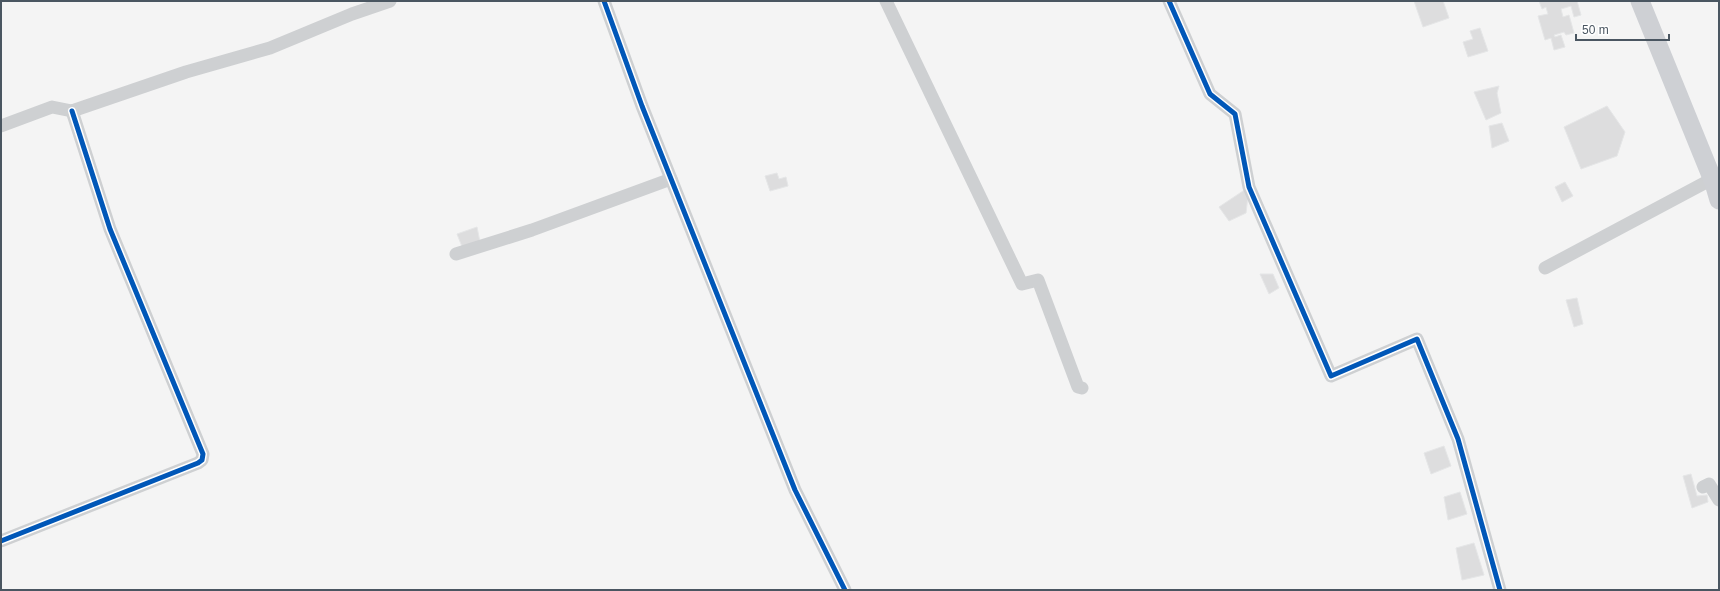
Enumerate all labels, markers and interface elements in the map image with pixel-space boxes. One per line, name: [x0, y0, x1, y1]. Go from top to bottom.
scale bar: [1576, 16, 1669, 42]
text: 50 m: [1582, 23, 1609, 37]

